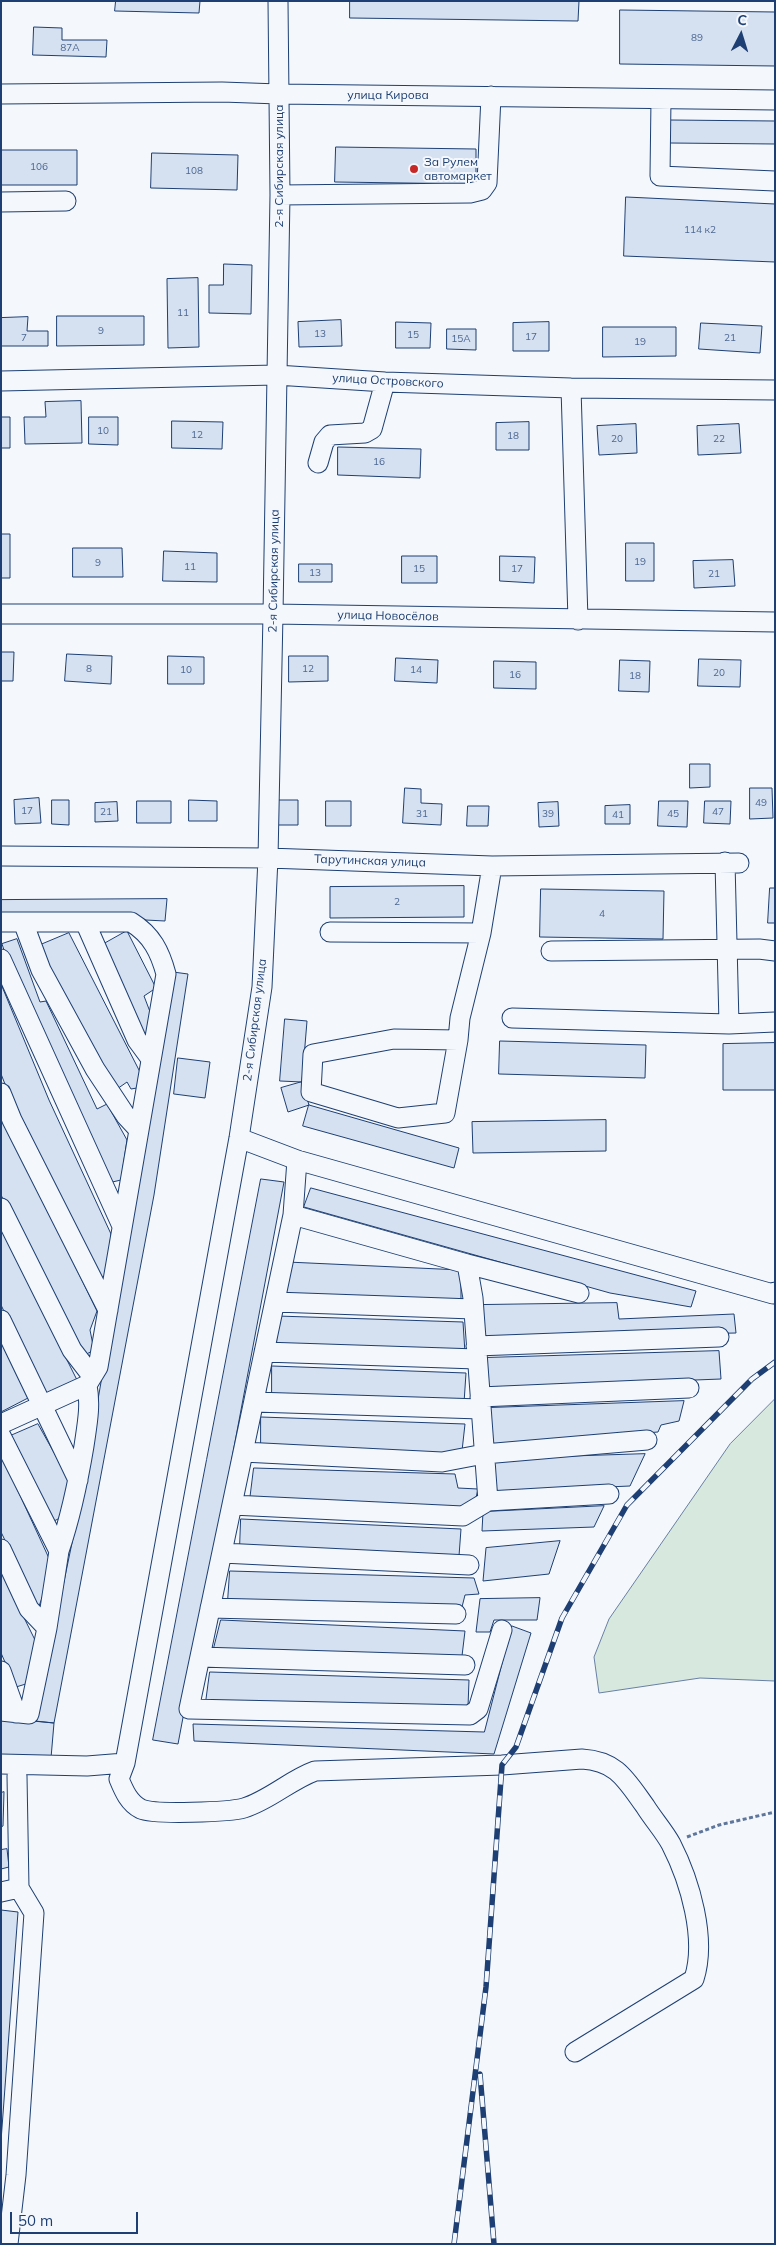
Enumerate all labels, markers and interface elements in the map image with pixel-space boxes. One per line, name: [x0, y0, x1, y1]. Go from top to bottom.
north arrow: [716, 10, 766, 60]
text: С: [737, 11, 748, 29]
house number: 89: [691, 32, 703, 44]
house number: 87А: [60, 42, 80, 54]
street label: улица Кирова: [347, 88, 429, 102]
street label: 2-я Сибирская улица: [272, 104, 286, 228]
place label: За Рулем автомаркет: [424, 155, 492, 183]
house number: 106: [30, 161, 48, 173]
marker: За Рулем автомаркет: [408, 163, 420, 175]
house number: 108: [185, 165, 203, 177]
house number: 114 к2: [684, 224, 716, 236]
house number: 11: [177, 307, 189, 319]
house number: 9: [98, 325, 104, 337]
house number: 13: [314, 328, 326, 340]
house number: 15: [407, 329, 419, 341]
house number: 17: [525, 331, 537, 343]
house number: 7: [21, 332, 27, 344]
house number: 21: [724, 332, 736, 344]
house number: 15А: [451, 333, 471, 345]
house number: 19: [634, 336, 646, 348]
street label: улица Островского: [332, 371, 444, 391]
house number: 10: [97, 425, 109, 437]
house number: 12: [191, 429, 203, 441]
house number: 18: [507, 430, 519, 442]
house number: 20: [611, 433, 623, 445]
house number: 22: [713, 433, 725, 445]
house number: 16: [373, 456, 385, 468]
street label: 2-я Сибирская улица: [266, 509, 282, 633]
house number: 19: [634, 556, 646, 568]
house number: 9: [95, 557, 101, 569]
house number: 11: [184, 561, 196, 573]
house number: 15: [413, 563, 425, 575]
house number: 17: [511, 563, 523, 575]
house number: 13: [309, 567, 321, 579]
house number: 21: [708, 568, 720, 580]
street label: улица Новосёлов: [337, 608, 439, 624]
house number: 8: [86, 663, 92, 675]
house number: 12: [302, 663, 314, 675]
house number: 10: [180, 664, 192, 676]
house number: 14: [410, 664, 422, 676]
house number: 20: [713, 667, 725, 679]
house number: 16: [509, 669, 521, 681]
house number: 18: [629, 670, 641, 682]
house number: 49: [755, 797, 767, 809]
house number: 17: [21, 805, 33, 817]
house number: 21: [100, 806, 112, 818]
house number: 47: [712, 806, 724, 818]
house number: 31: [416, 808, 428, 820]
house number: 39: [542, 808, 554, 820]
house number: 45: [667, 808, 679, 820]
house number: 41: [612, 809, 624, 821]
street label: Тарутинская улица: [314, 852, 426, 870]
house number: 2: [394, 896, 400, 908]
house number: 4: [599, 908, 605, 920]
street label: 2-я Сибирская улица: [240, 958, 270, 1082]
scale bar: [12, 2202, 140, 2234]
text: 50 m: [18, 2211, 53, 2230]

